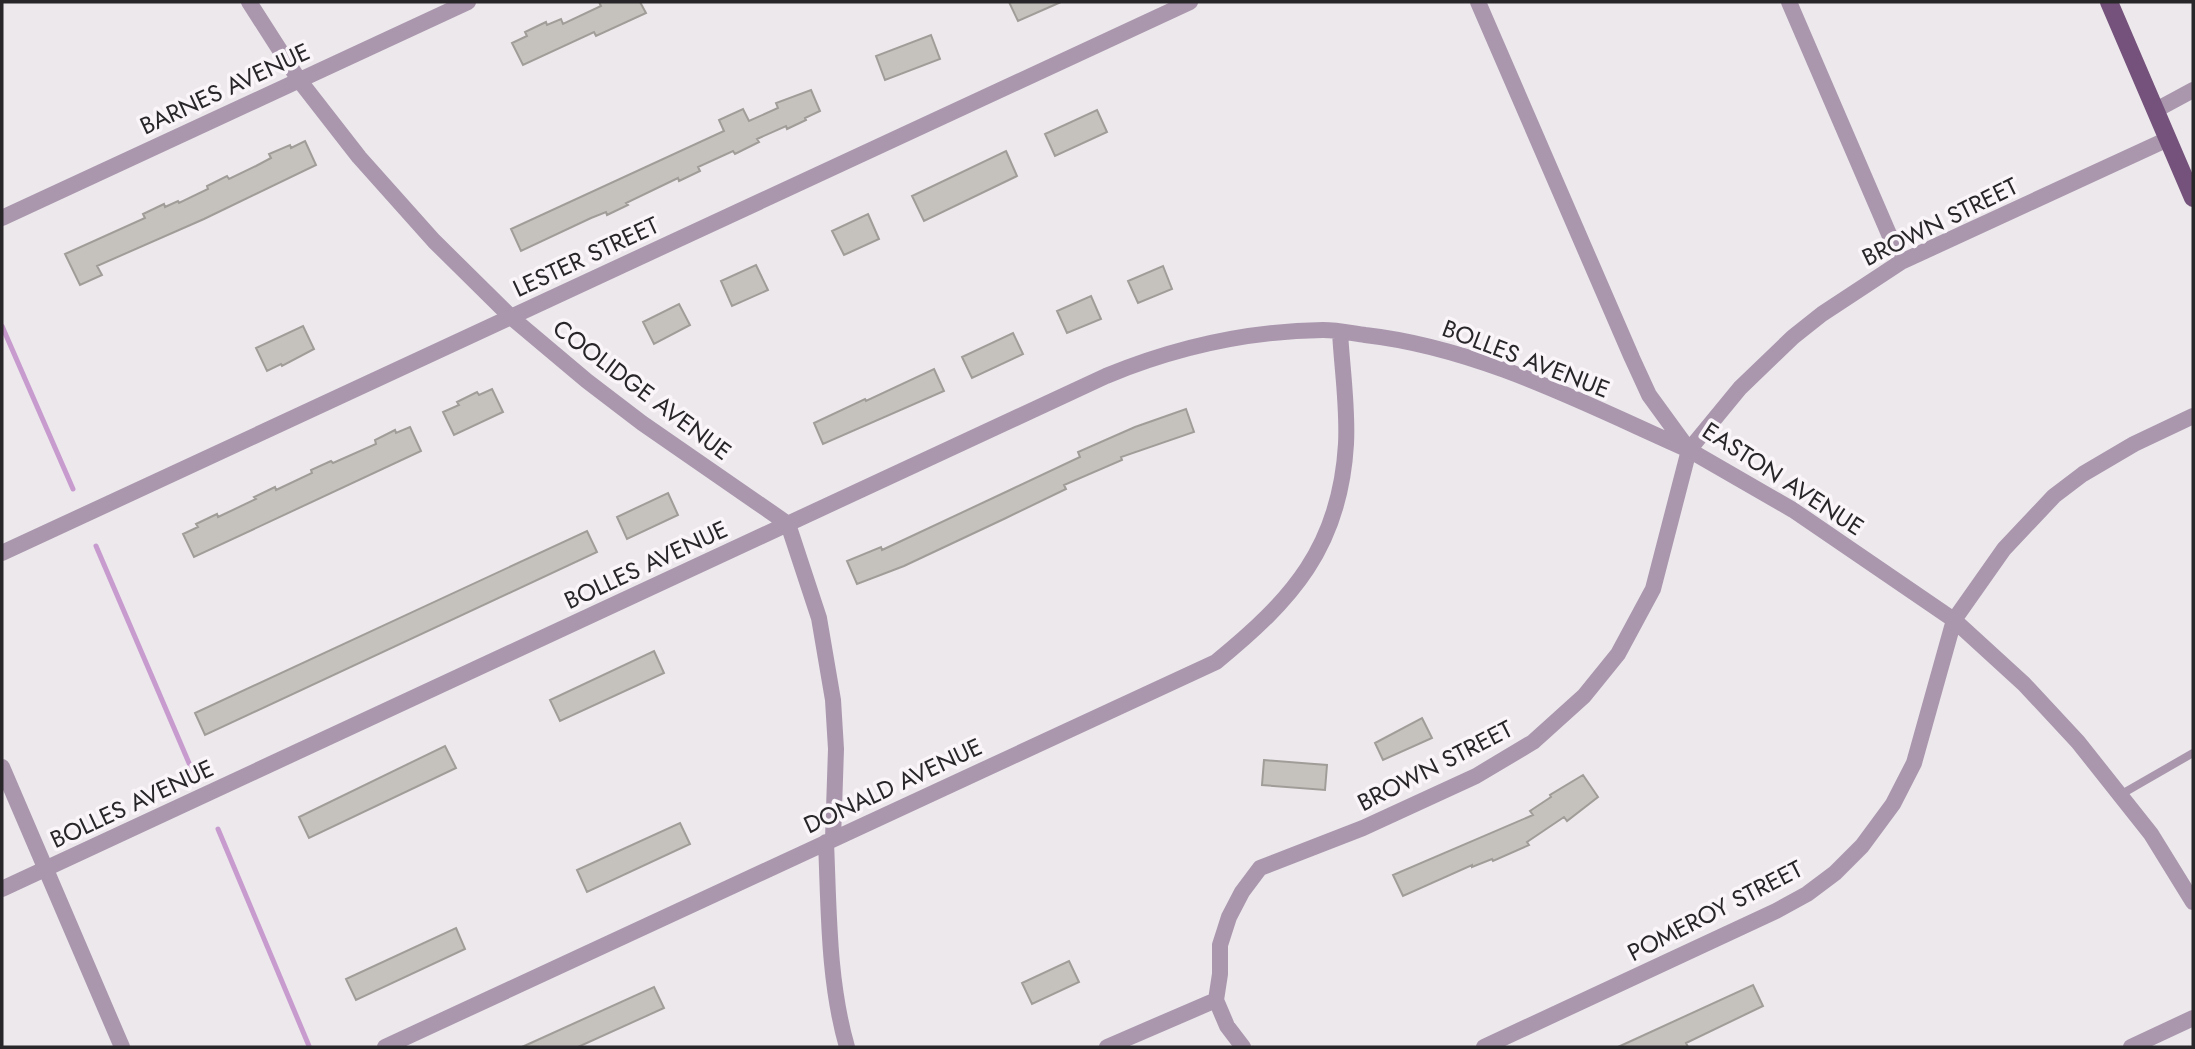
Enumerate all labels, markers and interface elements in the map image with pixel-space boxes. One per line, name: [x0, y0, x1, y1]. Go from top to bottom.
street label: BARNES AVENUE: [134, 34, 315, 143]
street label: BROWN STREET: [1856, 169, 2024, 275]
street label: LESTER STREET: [507, 207, 665, 306]
street label: COOLIDGE AVENUE: [546, 311, 739, 468]
street label: BOLLES AVENUE: [1437, 311, 1615, 407]
street label: EASTON AVENUE: [1696, 413, 1871, 544]
street label: BOLLES AVENUE: [558, 511, 733, 618]
street label: BROWN STREET: [1351, 711, 1518, 820]
street label: DONALD AVENUE: [798, 729, 988, 842]
street label: BOLLES AVENUE: [44, 750, 219, 857]
street label: POMEROY STREET: [1621, 851, 1808, 970]

